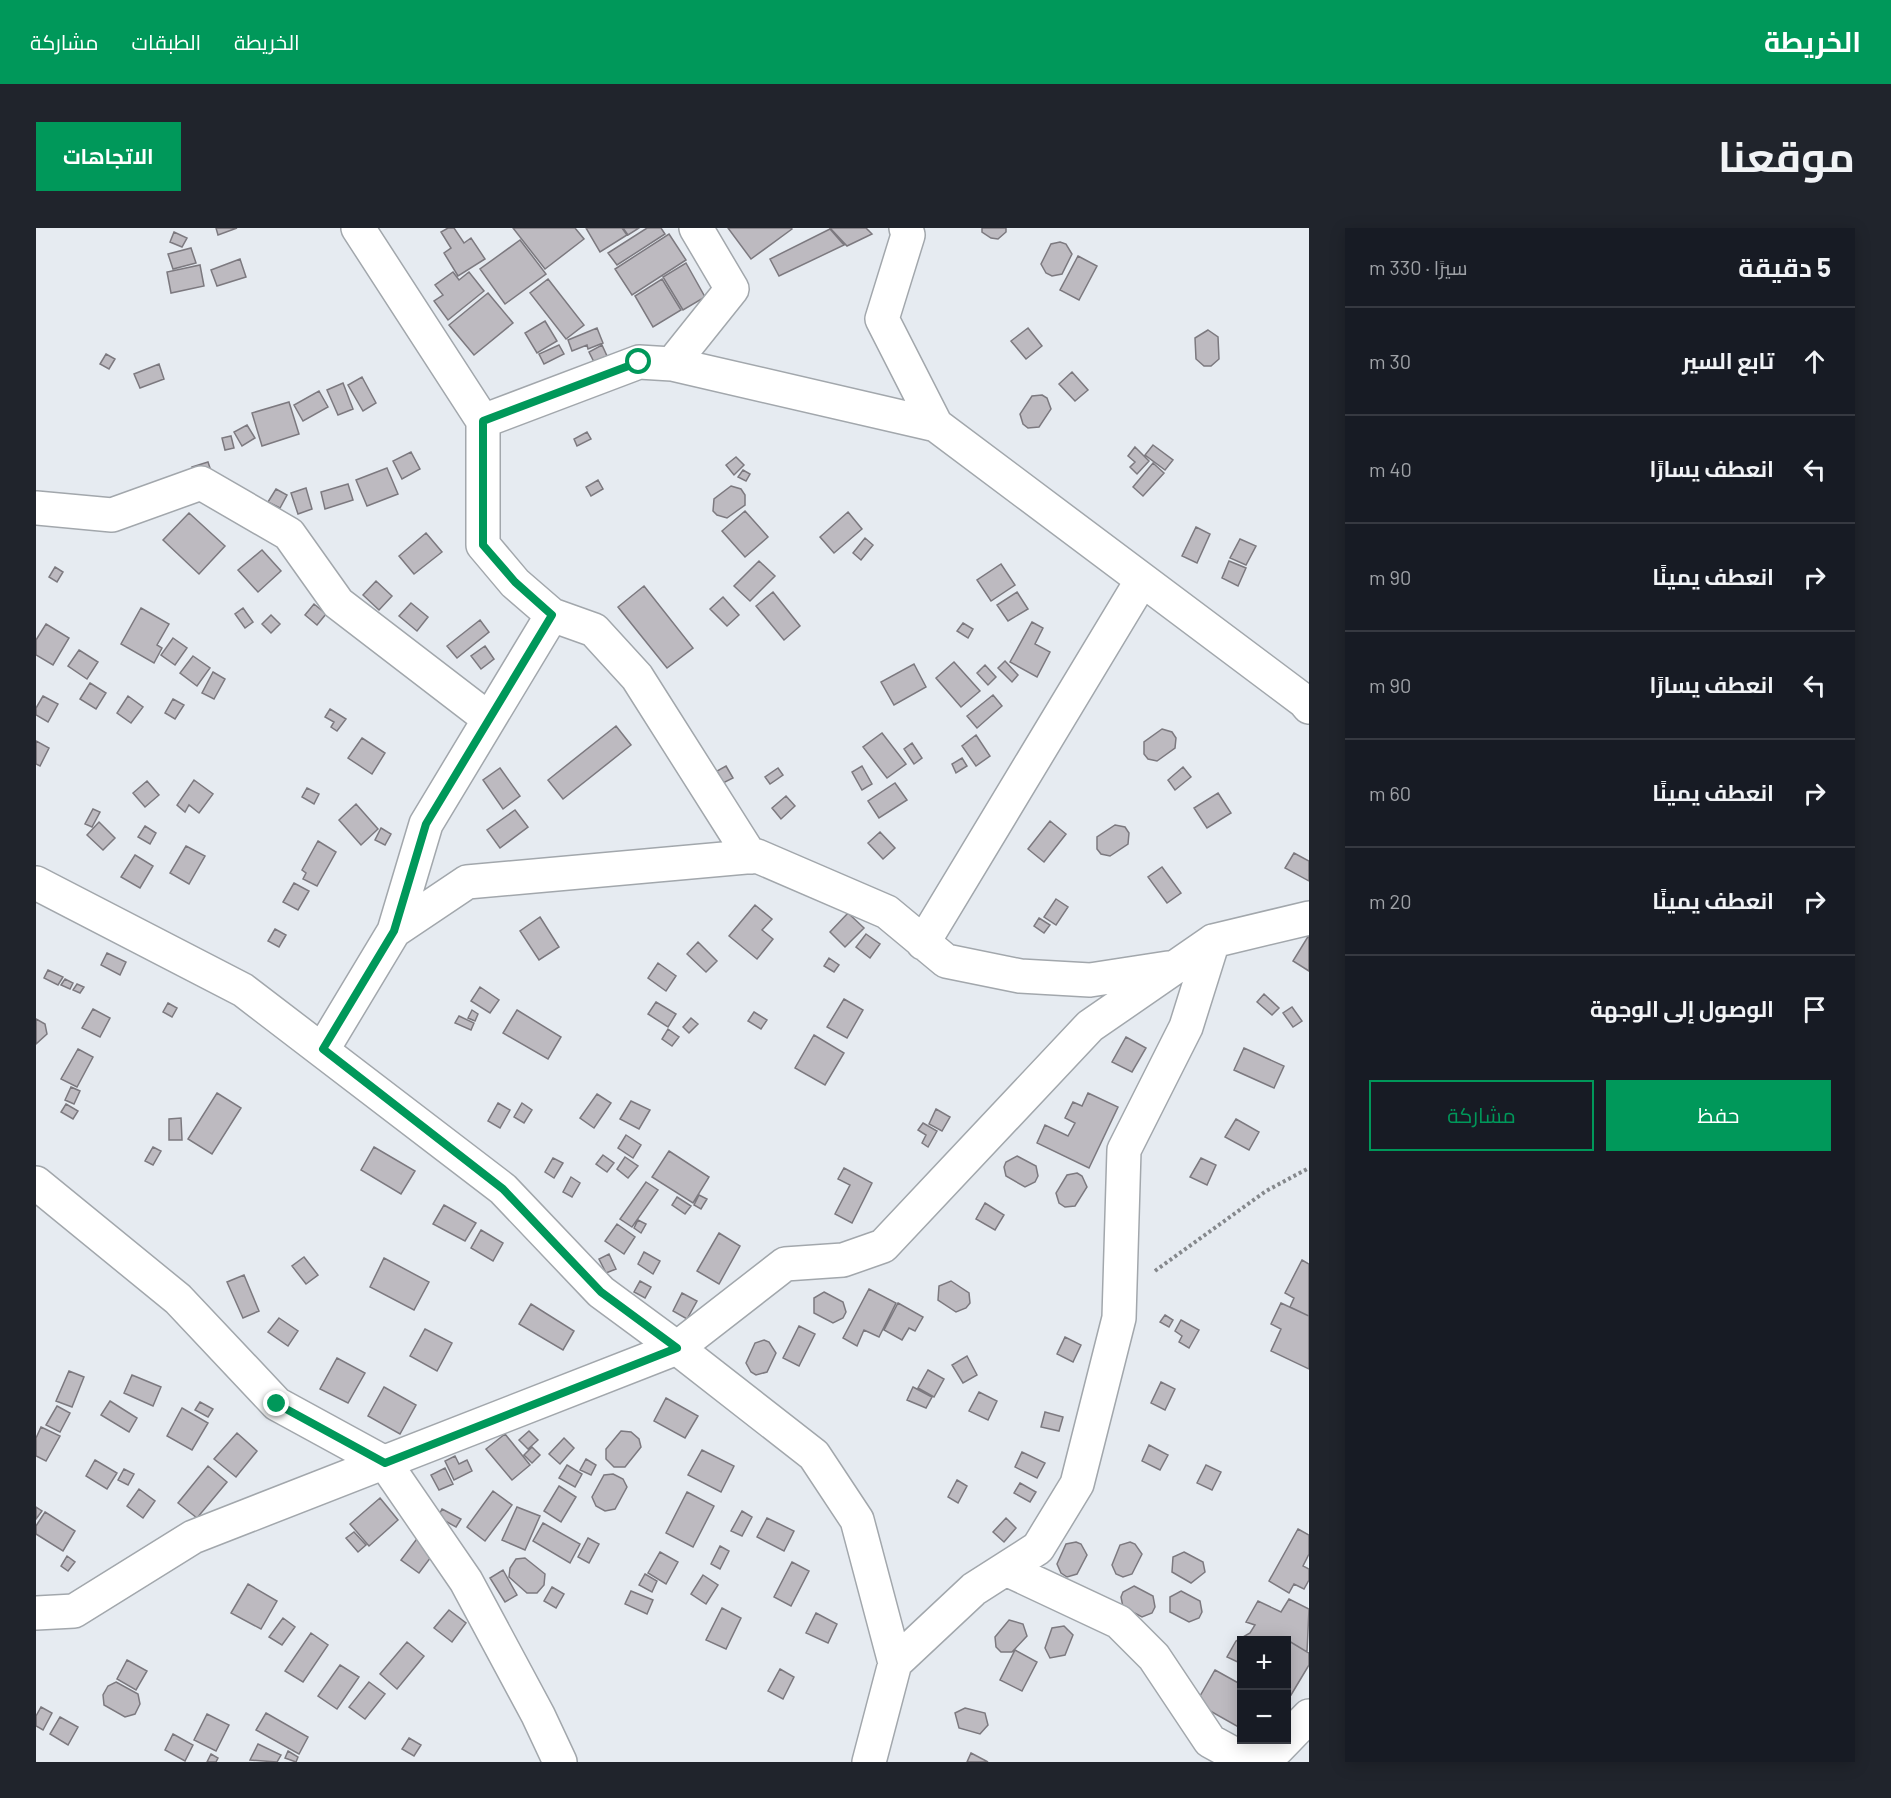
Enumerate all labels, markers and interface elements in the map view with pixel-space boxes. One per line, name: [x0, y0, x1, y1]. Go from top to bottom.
text: الخريطة: [1764, 24, 1861, 58]
text: مشاركة: [30, 29, 99, 54]
text: الطبقات: [132, 29, 201, 54]
text: الخريطة: [234, 29, 300, 54]
button: الاتجاهات: [36, 122, 181, 191]
text: موقعنا: [1718, 130, 1855, 180]
text: 5 دقيقة: [1738, 251, 1831, 282]
text: سيرًا · 330 m: [1369, 255, 1467, 279]
icon: ahead: [1798, 345, 1831, 378]
text: تابع السير: [1682, 347, 1774, 373]
route start: [625, 348, 651, 374]
text: 30 m: [1369, 349, 1411, 373]
icon: left: [1798, 453, 1831, 486]
text: انعطف يسارًا: [1650, 455, 1774, 481]
text: 40 m: [1369, 457, 1412, 481]
icon: right: [1798, 561, 1831, 594]
text: انعطف يمينًا: [1652, 563, 1774, 589]
text: 90 m: [1369, 565, 1411, 589]
icon: left: [1798, 669, 1831, 702]
text: انعطف يسارًا: [1650, 671, 1774, 697]
text: 90 m: [1369, 673, 1411, 697]
icon: right: [1798, 777, 1831, 810]
text: انعطف يمينًا: [1652, 779, 1774, 805]
text: 60 m: [1369, 781, 1411, 805]
icon: right: [1798, 885, 1831, 918]
text: انعطف يمينًا: [1652, 887, 1774, 913]
text: 20 m: [1369, 889, 1412, 913]
icon: arrive: [1798, 993, 1831, 1026]
text: الوصول إلى الوجهة: [1590, 995, 1774, 1021]
button: مشاركة: [1369, 1080, 1594, 1151]
button: حفظ: [1606, 1080, 1831, 1151]
route end: [263, 1390, 289, 1416]
map controls: [1237, 1636, 1291, 1744]
button: +: [1237, 1636, 1291, 1690]
button: −: [1237, 1690, 1291, 1744]

